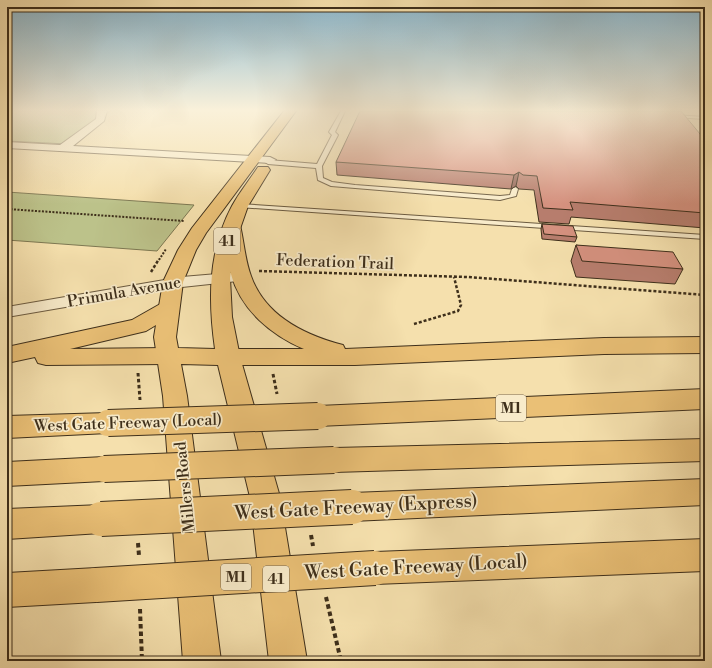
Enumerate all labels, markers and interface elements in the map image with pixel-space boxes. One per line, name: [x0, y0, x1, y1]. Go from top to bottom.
road number: 41: [214, 228, 240, 254]
street label: Federation Trail: [276, 250, 395, 274]
street label: Primula Avenue: [65, 272, 183, 312]
road number: M1: [496, 395, 526, 421]
street label: West Gate Freeway (Local): [33, 410, 222, 436]
street label: Millers Road: [170, 441, 200, 533]
street label: West Gate Freeway (Express): [233, 489, 478, 525]
street label: West Gate Freeway (Local): [303, 549, 528, 585]
road number: M1: [221, 564, 251, 590]
road number: 41: [263, 566, 289, 592]

